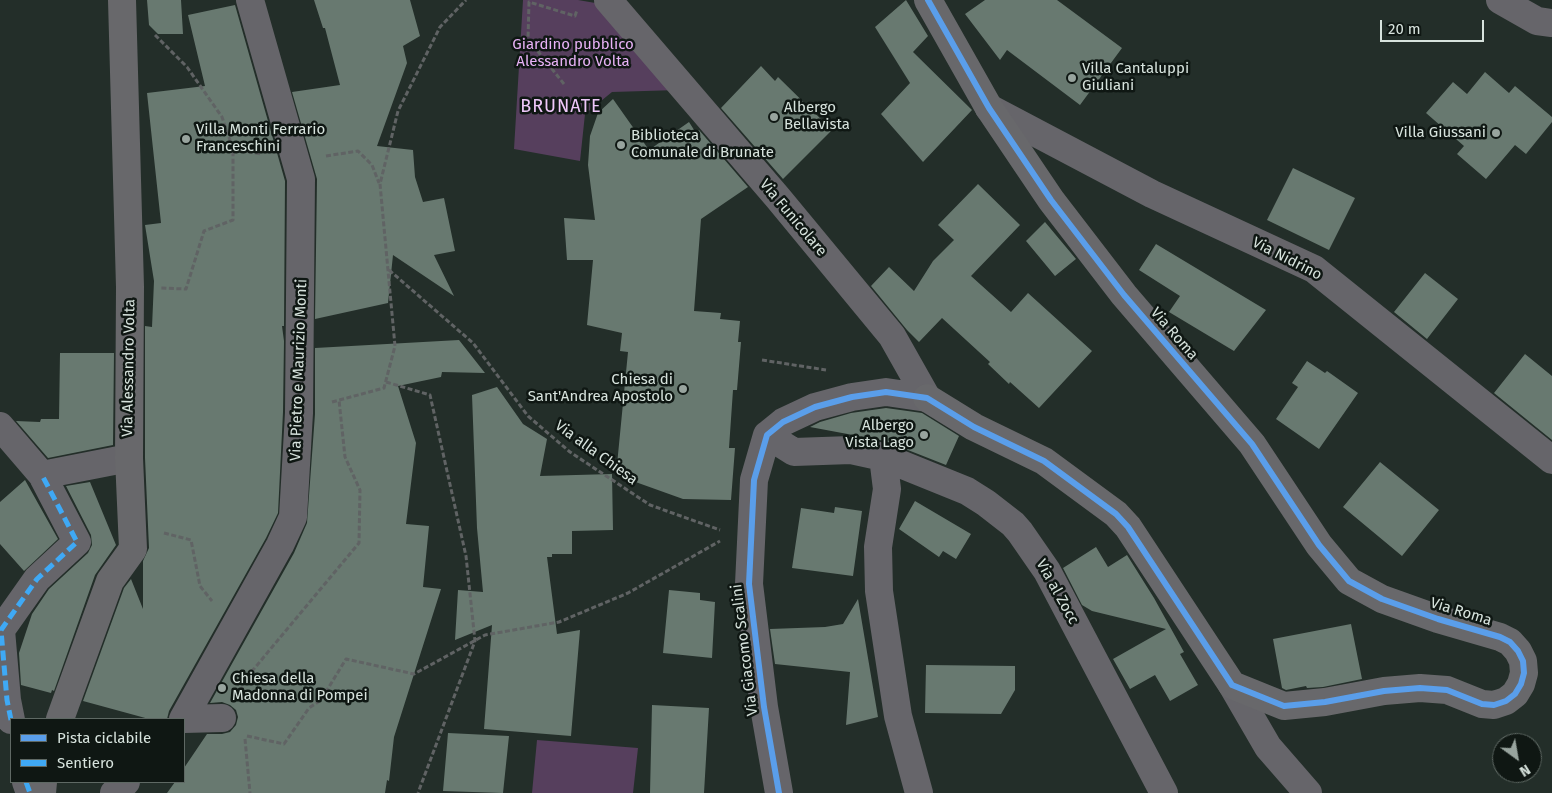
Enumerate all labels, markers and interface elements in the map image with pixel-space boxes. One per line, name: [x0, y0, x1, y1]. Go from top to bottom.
scale bar: [1382, 10, 1486, 42]
text: 20 m: [1388, 20, 1421, 38]
park label: Giardino pubblico Alessandro Volta: [512, 36, 634, 71]
place label: Villa Cantaluppi Giuliani: [1082, 60, 1189, 95]
marker: Villa Cantaluppi Giuliani: [1066, 72, 1078, 84]
district label: BRUNATE: [519, 96, 603, 118]
place label: Albergo Bellavista: [784, 99, 850, 134]
marker: Albergo Bellavista: [768, 111, 780, 123]
place label: Villa Monti Ferrario Franceschini: [196, 121, 325, 156]
place label: Villa Giussani: [1395, 124, 1486, 142]
place label: Biblioteca Comunale di Brunate: [631, 127, 774, 162]
marker: Villa Giussani: [1490, 127, 1502, 139]
marker: Villa Monti Ferrario Franceschini: [180, 133, 192, 145]
marker: Biblioteca Comunale di Brunate: [615, 139, 627, 151]
street label: Via Funicolare: [756, 176, 830, 260]
street label: Via Nidrino: [1249, 234, 1325, 284]
street label: Via Pietro e Maurizio Monti: [287, 279, 311, 461]
street label: Via Alessandro Volta: [119, 299, 139, 437]
street label: Via Roma: [1146, 304, 1202, 364]
place label: Chiesa di Sant'Andrea Apostolo: [528, 371, 673, 406]
marker: Chiesa di Sant'Andrea Apostolo: [677, 383, 689, 395]
street label: Via alla Chiesa: [551, 417, 641, 489]
place label: Albergo Vista Lago: [845, 417, 914, 452]
marker: Albergo Vista Lago: [918, 429, 930, 441]
street label: Via al Zocc: [1032, 556, 1082, 628]
street label: Via Giacomo Scalini: [728, 583, 762, 717]
street label: Via Roma: [1428, 594, 1494, 630]
place label: Chiesa della Madonna di Pompei: [232, 670, 368, 705]
marker: Chiesa della Madonna di Pompei: [216, 682, 228, 694]
legend: [10, 718, 185, 783]
text: Pista ciclabile: [57, 729, 151, 747]
north arrow: [1492, 733, 1542, 783]
text: Sentiero: [57, 754, 114, 772]
text: N: [1516, 761, 1533, 780]

